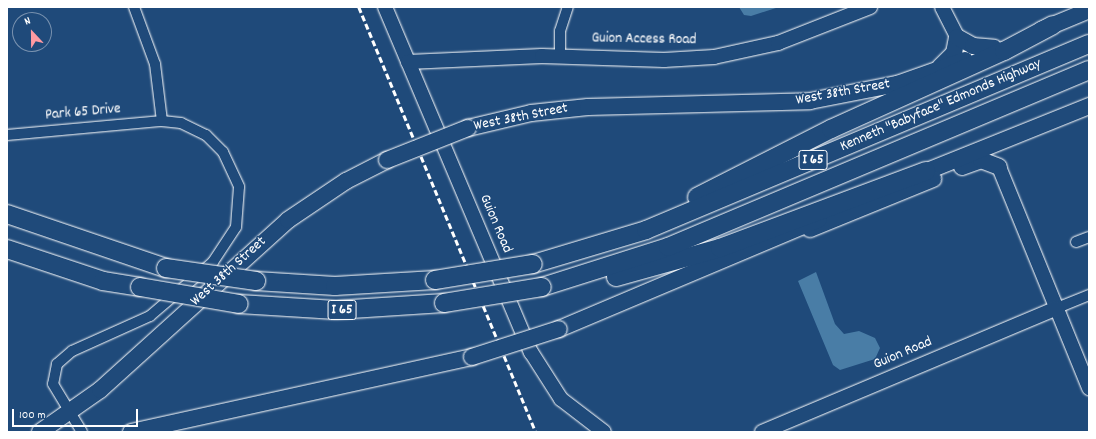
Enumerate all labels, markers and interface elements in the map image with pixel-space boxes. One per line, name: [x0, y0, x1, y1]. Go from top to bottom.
north arrow: [12, 12, 52, 52]
text: N: [22, 13, 33, 30]
street label: Guion Access Road: [591, 30, 697, 50]
street label: Kenneth "Babyface" Edmonds Highway: [838, 55, 1044, 157]
street label: West 38th Street: [794, 76, 892, 110]
street label: West 38th Street: [472, 100, 570, 136]
street label: Park 65 Drive: [45, 101, 121, 125]
road number: I 65: [798, 148, 828, 172]
street label: Guion Road: [475, 192, 515, 256]
street label: West 38th Street: [188, 233, 270, 311]
road number: I 65: [327, 298, 357, 322]
street label: Guion Road: [871, 334, 935, 374]
scale bar: [14, 401, 140, 427]
text: 100 m: [19, 407, 46, 424]

